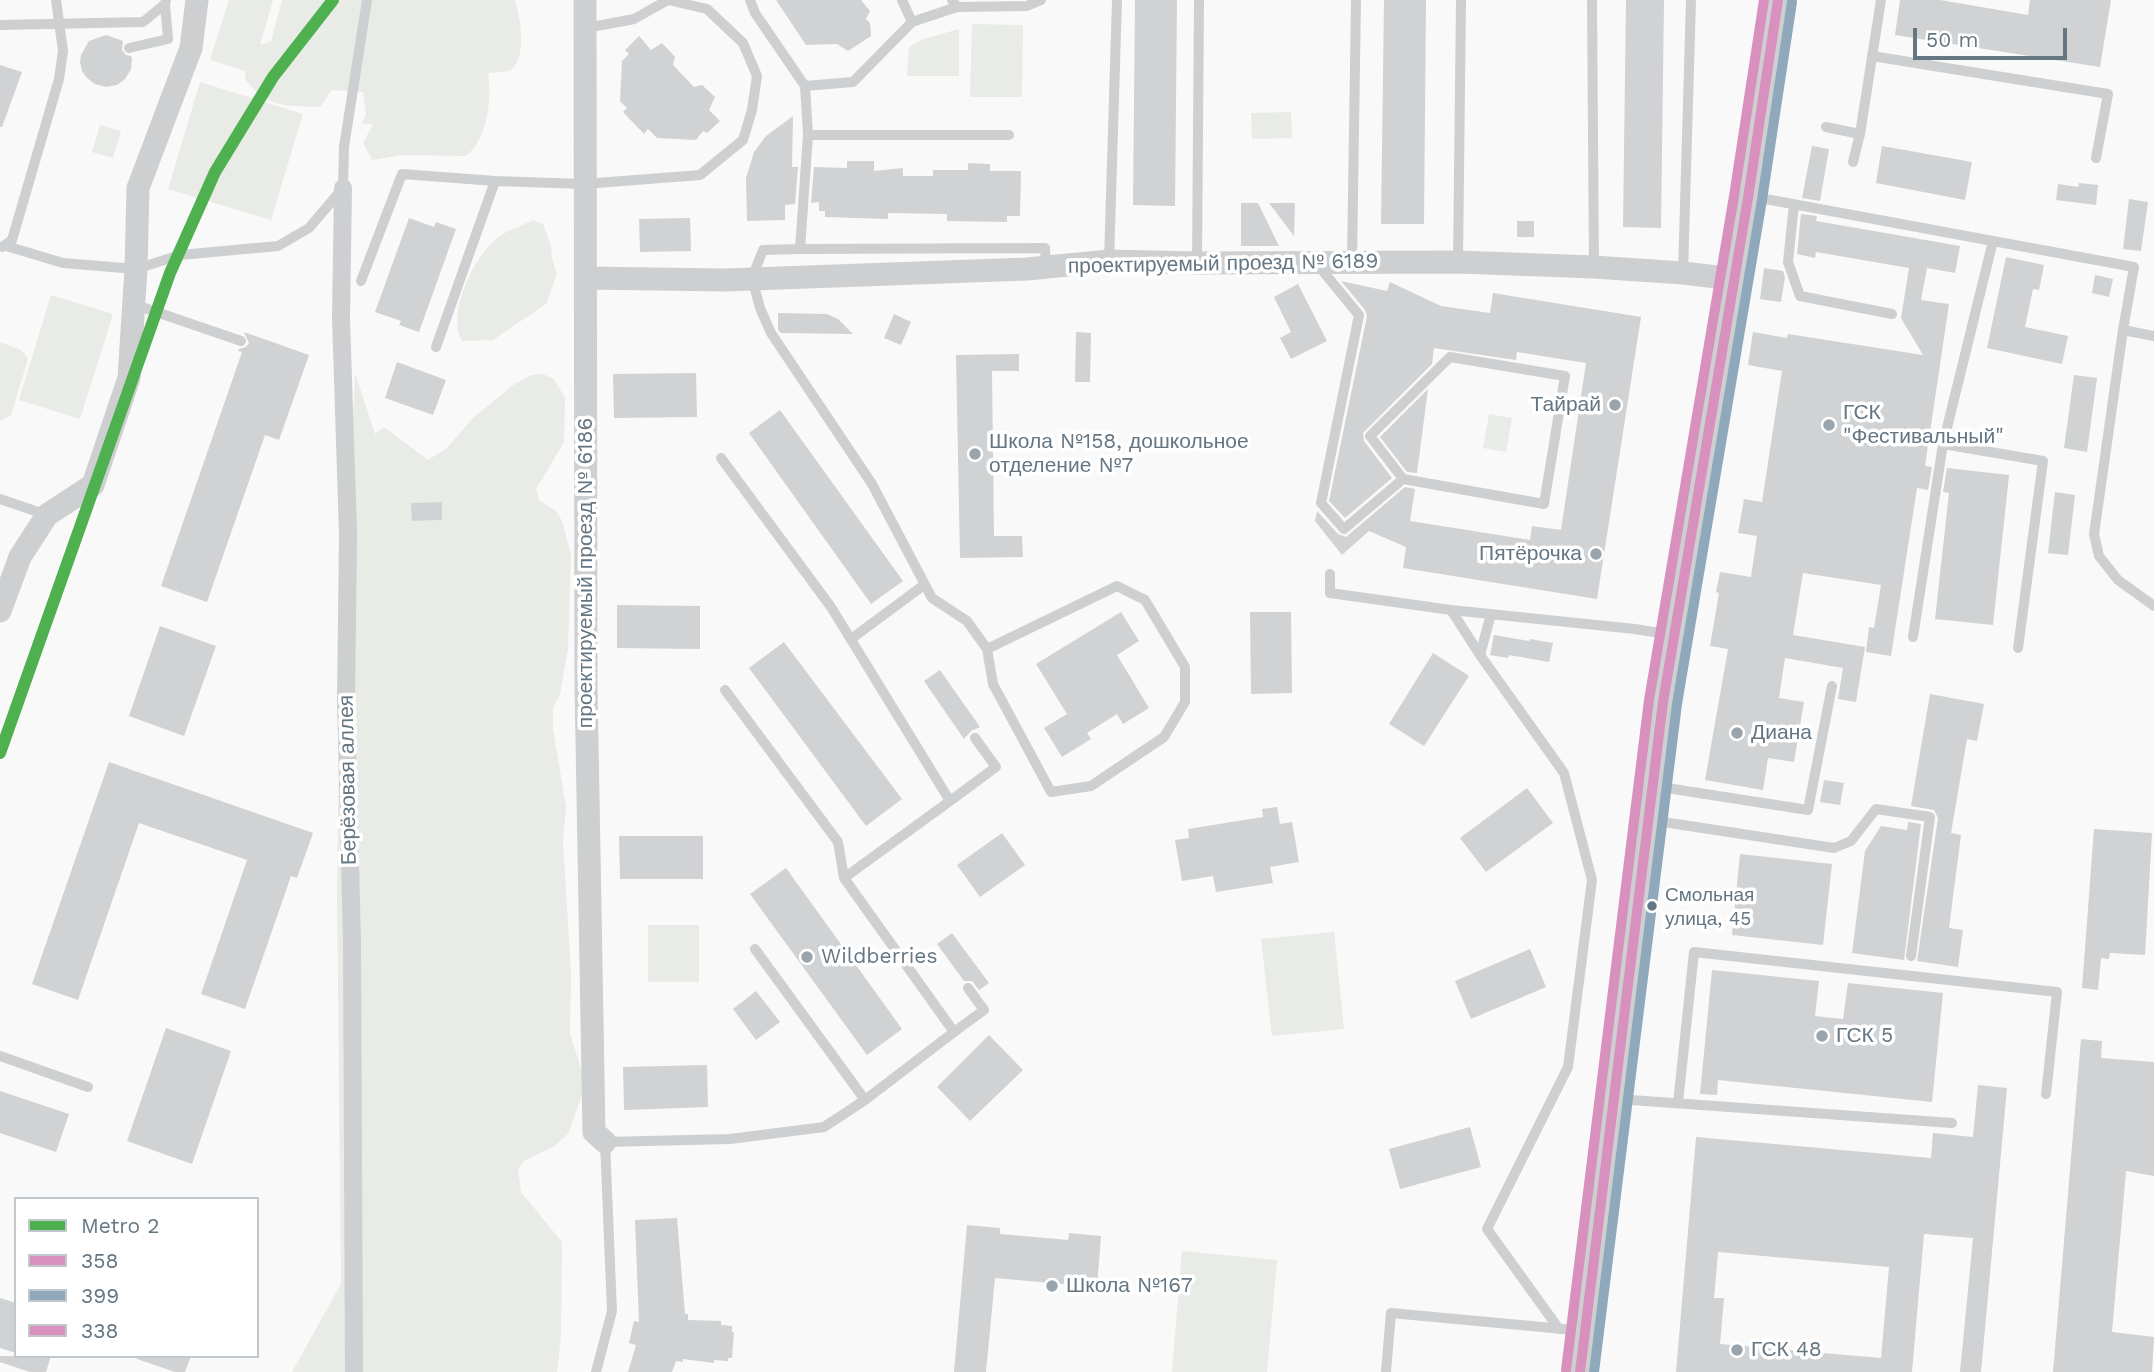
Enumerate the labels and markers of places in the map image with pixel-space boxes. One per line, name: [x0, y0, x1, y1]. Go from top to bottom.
place label: Тайрай: [1531, 392, 1601, 418]
marker: Тайрай: [1607, 397, 1623, 413]
place label: ГСК "Фестивальный": [1843, 400, 2004, 450]
marker: ГСК "Фестивальный": [1821, 417, 1837, 433]
place label: Школа №158, дошкольное отделение №7: [989, 429, 1249, 479]
marker: Школа №158, дошкольное отделение №7: [967, 446, 983, 462]
place label: Пятёрочка: [1479, 541, 1582, 567]
marker: Пятёрочка: [1588, 546, 1604, 562]
place label: Диана: [1751, 720, 1812, 746]
marker: Диана: [1729, 725, 1745, 741]
place label: Смольная улица, 45: [1665, 884, 1754, 928]
marker: Смольная улица, 45: [1645, 899, 1659, 913]
place label: Wildberries: [821, 944, 938, 970]
marker: Wildberries: [799, 949, 815, 965]
place label: ГСК 5: [1836, 1023, 1893, 1049]
marker: ГСК 5: [1814, 1028, 1830, 1044]
place label: Школа №167: [1066, 1273, 1192, 1299]
marker: Школа №167: [1044, 1278, 1060, 1294]
place label: ГСК 48: [1751, 1337, 1822, 1363]
marker: ГСК 48: [1729, 1342, 1745, 1358]

